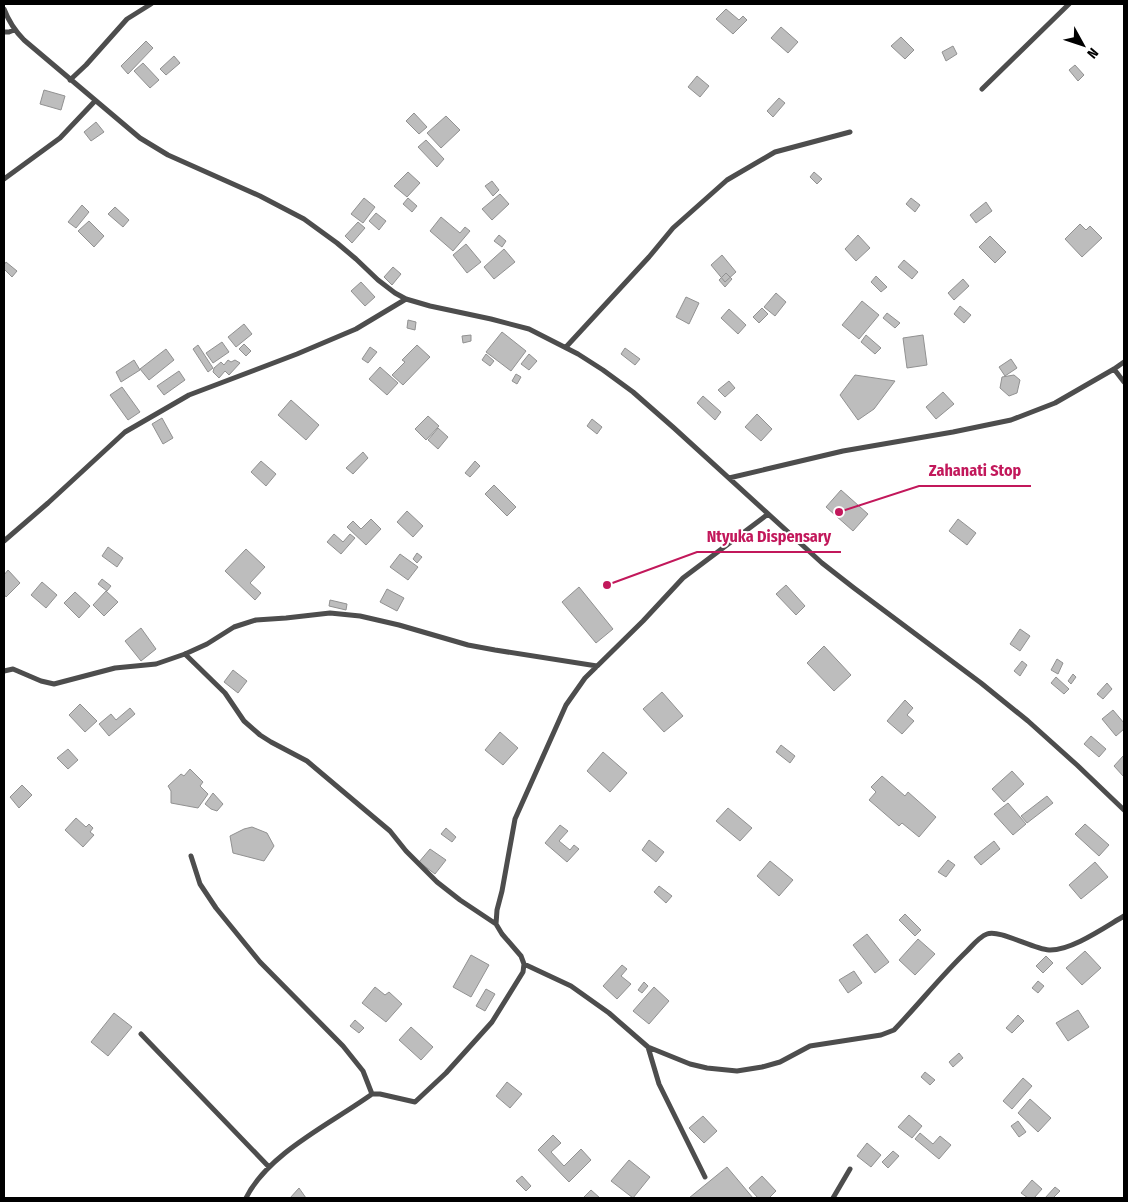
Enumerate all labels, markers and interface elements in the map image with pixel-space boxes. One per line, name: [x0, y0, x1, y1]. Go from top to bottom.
north arrow: [1058, 20, 1108, 70]
text: N: [1083, 44, 1102, 62]
callout: Zahanati Stop: [919, 455, 1031, 486]
text: Zahanati Stop: [929, 461, 1021, 480]
callout: Ntyuka Dispensary: [697, 521, 841, 552]
text: Ntyuka Dispensary: [707, 527, 832, 546]

